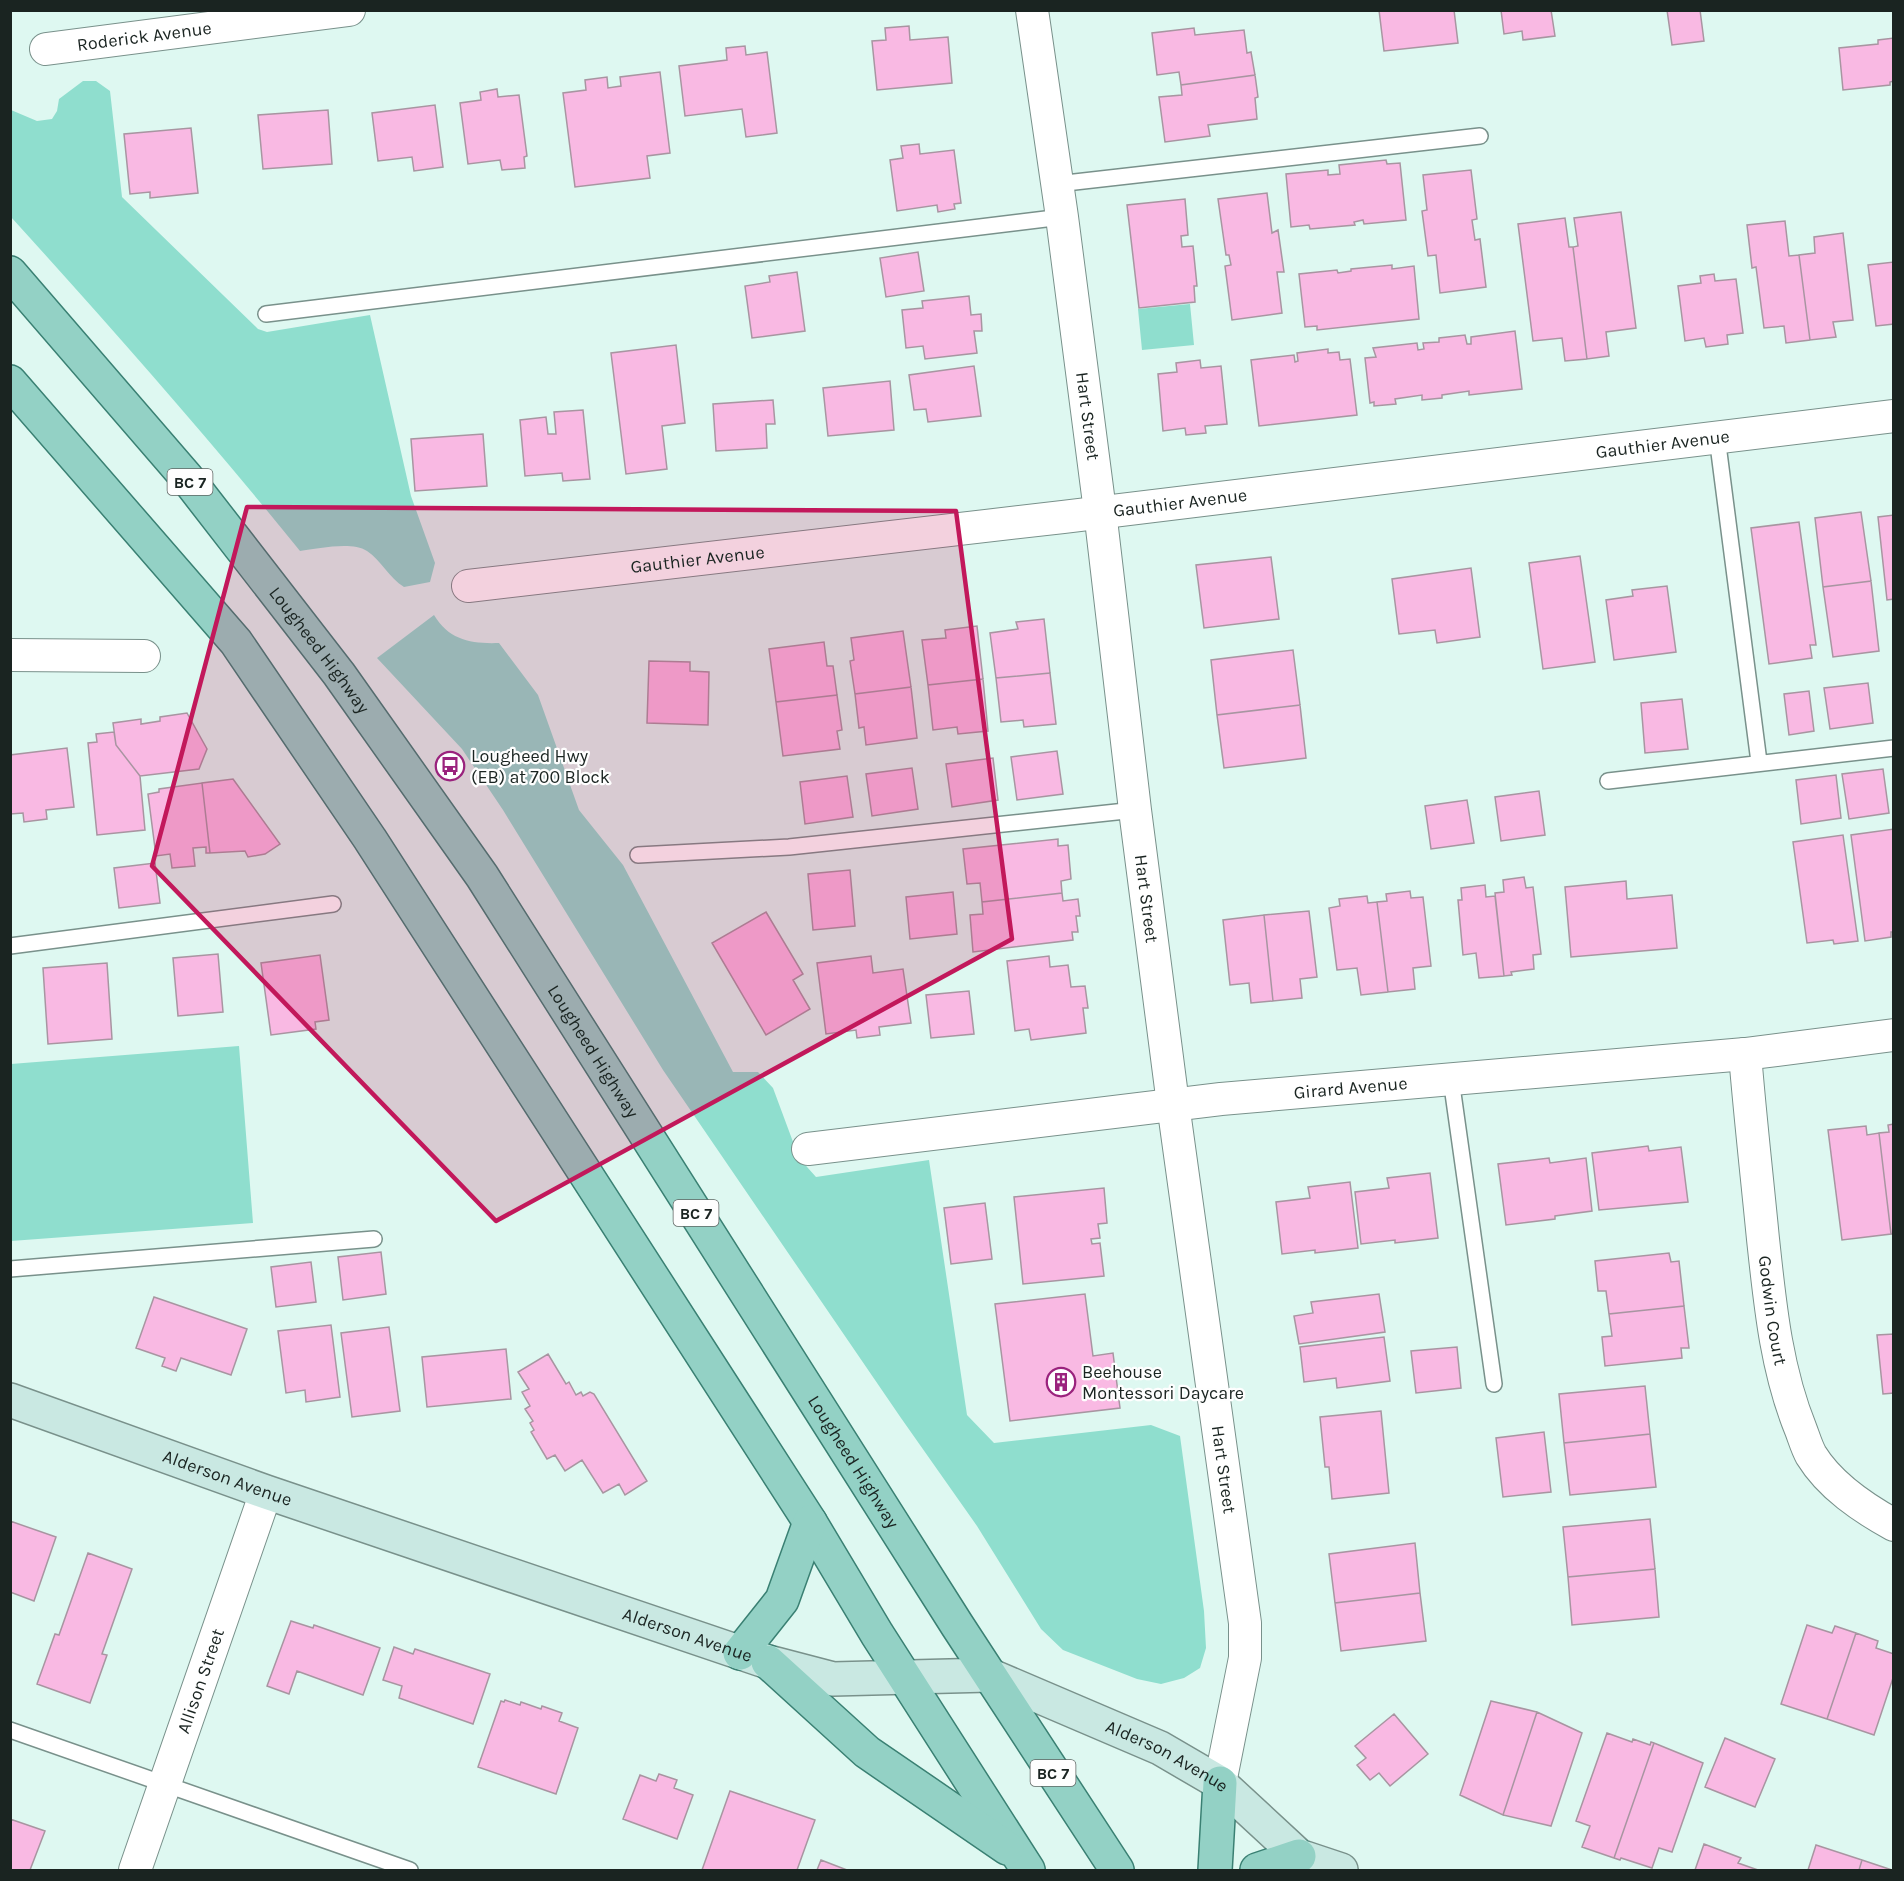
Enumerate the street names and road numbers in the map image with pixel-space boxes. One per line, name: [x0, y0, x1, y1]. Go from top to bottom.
street label: Roderick Avenue: [75, 17, 213, 56]
street label: Hart Street: [1071, 371, 1104, 462]
street label: Gauthier Avenue: [1594, 425, 1731, 463]
road number: BC 7: [168, 469, 213, 495]
street label: Gauthier Avenue: [1112, 484, 1248, 522]
street label: Gauthier Avenue: [629, 541, 766, 578]
street label: Lougheed Highway: [264, 582, 375, 718]
street label: Hart Street: [1130, 853, 1163, 944]
street label: Lougheed Highway: [543, 981, 644, 1123]
street label: Girard Avenue: [1293, 1072, 1408, 1104]
road number: BC 7: [674, 1200, 718, 1226]
street label: Godwin Court: [1754, 1254, 1792, 1368]
street label: Lougheed Highway: [803, 1391, 904, 1533]
street label: Hart Street: [1207, 1424, 1241, 1515]
street label: Alderson Avenue: [160, 1445, 295, 1511]
street label: Alderson Avenue: [620, 1603, 755, 1667]
street label: Allison Street: [172, 1625, 229, 1736]
street label: Alderson Avenue: [1102, 1715, 1233, 1797]
road number: BC 7: [1030, 1760, 1076, 1786]

